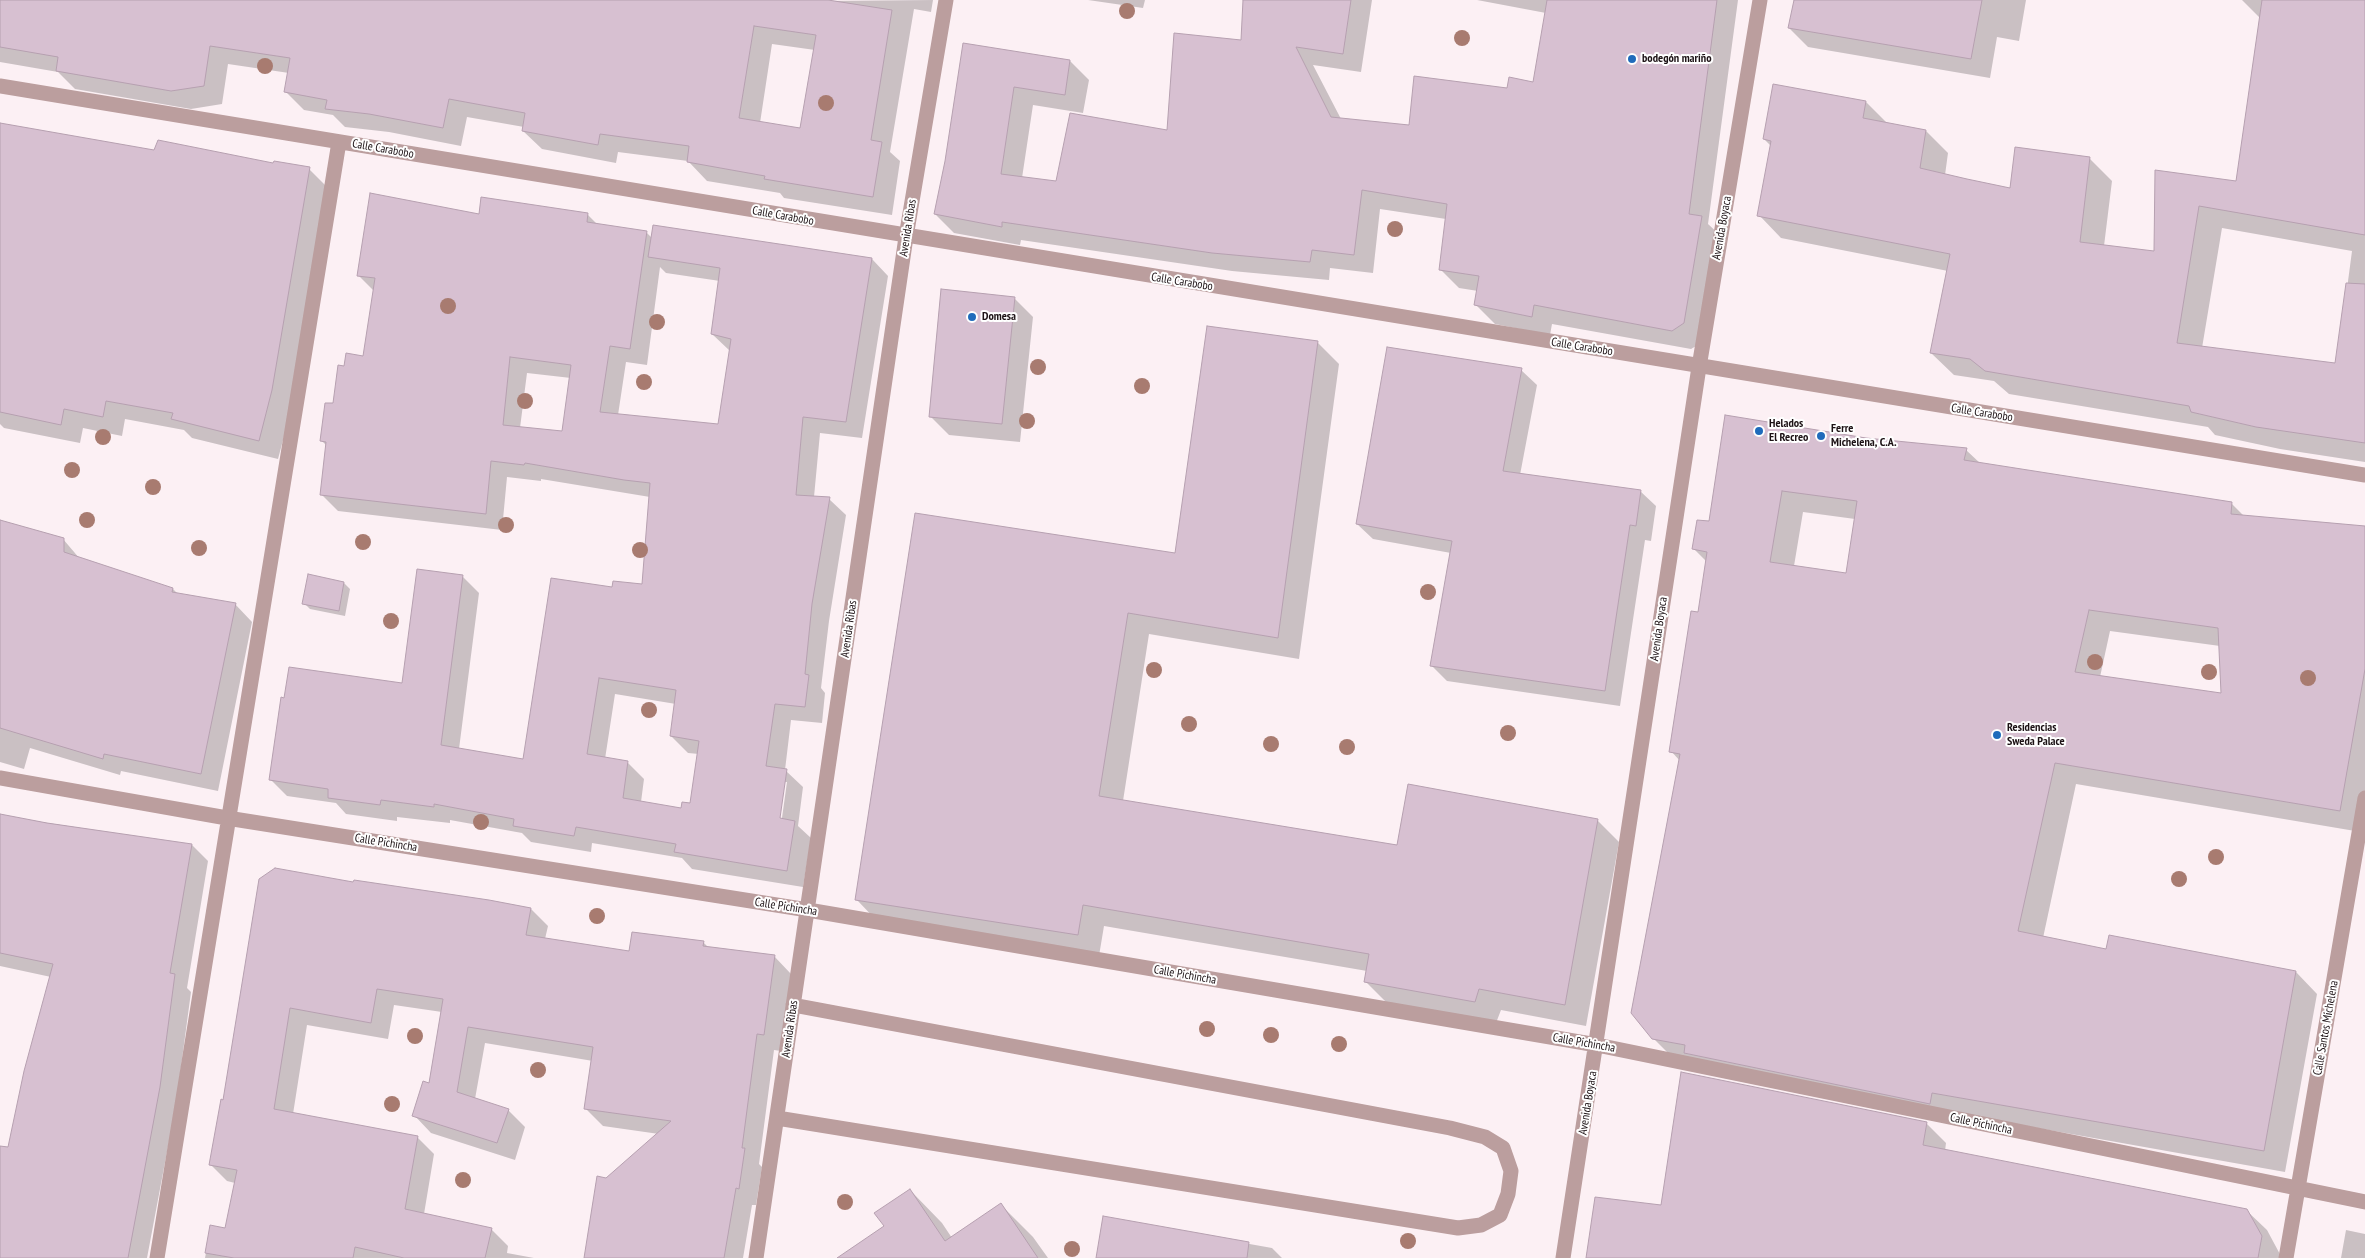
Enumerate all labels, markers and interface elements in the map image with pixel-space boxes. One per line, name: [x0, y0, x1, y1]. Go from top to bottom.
place label: bodegón mariño: [1642, 52, 1711, 66]
marker: bodegón mariño: [1626, 53, 1638, 65]
street label: Calle Carabobo: [351, 137, 415, 161]
street label: Avenida Boyaca: [1709, 195, 1735, 261]
street label: Avenida Ribas: [896, 198, 920, 258]
street label: Calle Carabobo: [751, 204, 815, 228]
street label: Calle Carabobo: [1150, 270, 1214, 294]
place label: Domesa: [982, 310, 1016, 324]
marker: Domesa: [966, 311, 978, 323]
street label: Calle Carabobo: [1550, 335, 1614, 359]
street label: Calle Carabobo: [1950, 401, 2014, 425]
place label: Helados El Recreo: [1769, 417, 1808, 445]
place label: Ferre Michelena, C.A.: [1831, 422, 1897, 450]
marker: Helados El Recreo: [1753, 425, 1765, 437]
marker: Ferre Michelena, C.A.: [1815, 430, 1827, 442]
street label: Avenida Boyaca: [1647, 596, 1671, 662]
street label: Avenida Ribas: [838, 599, 860, 659]
place label: Residencias Sweda Palace: [2007, 721, 2065, 749]
marker: Residencias Sweda Palace: [1991, 729, 2003, 741]
street label: Calle Pichincha: [354, 831, 418, 855]
street label: Calle Pichincha: [754, 895, 818, 919]
street label: Calle Pichincha: [1153, 962, 1217, 988]
street label: Calle Santos Michelena: [2311, 979, 2341, 1077]
street label: Avenida Ribas: [779, 999, 801, 1059]
street label: Calle Pichincha: [1552, 1030, 1616, 1056]
street label: Avenida Boyaca: [1576, 1070, 1600, 1136]
street label: Calle Pichincha: [1949, 1110, 2013, 1138]

